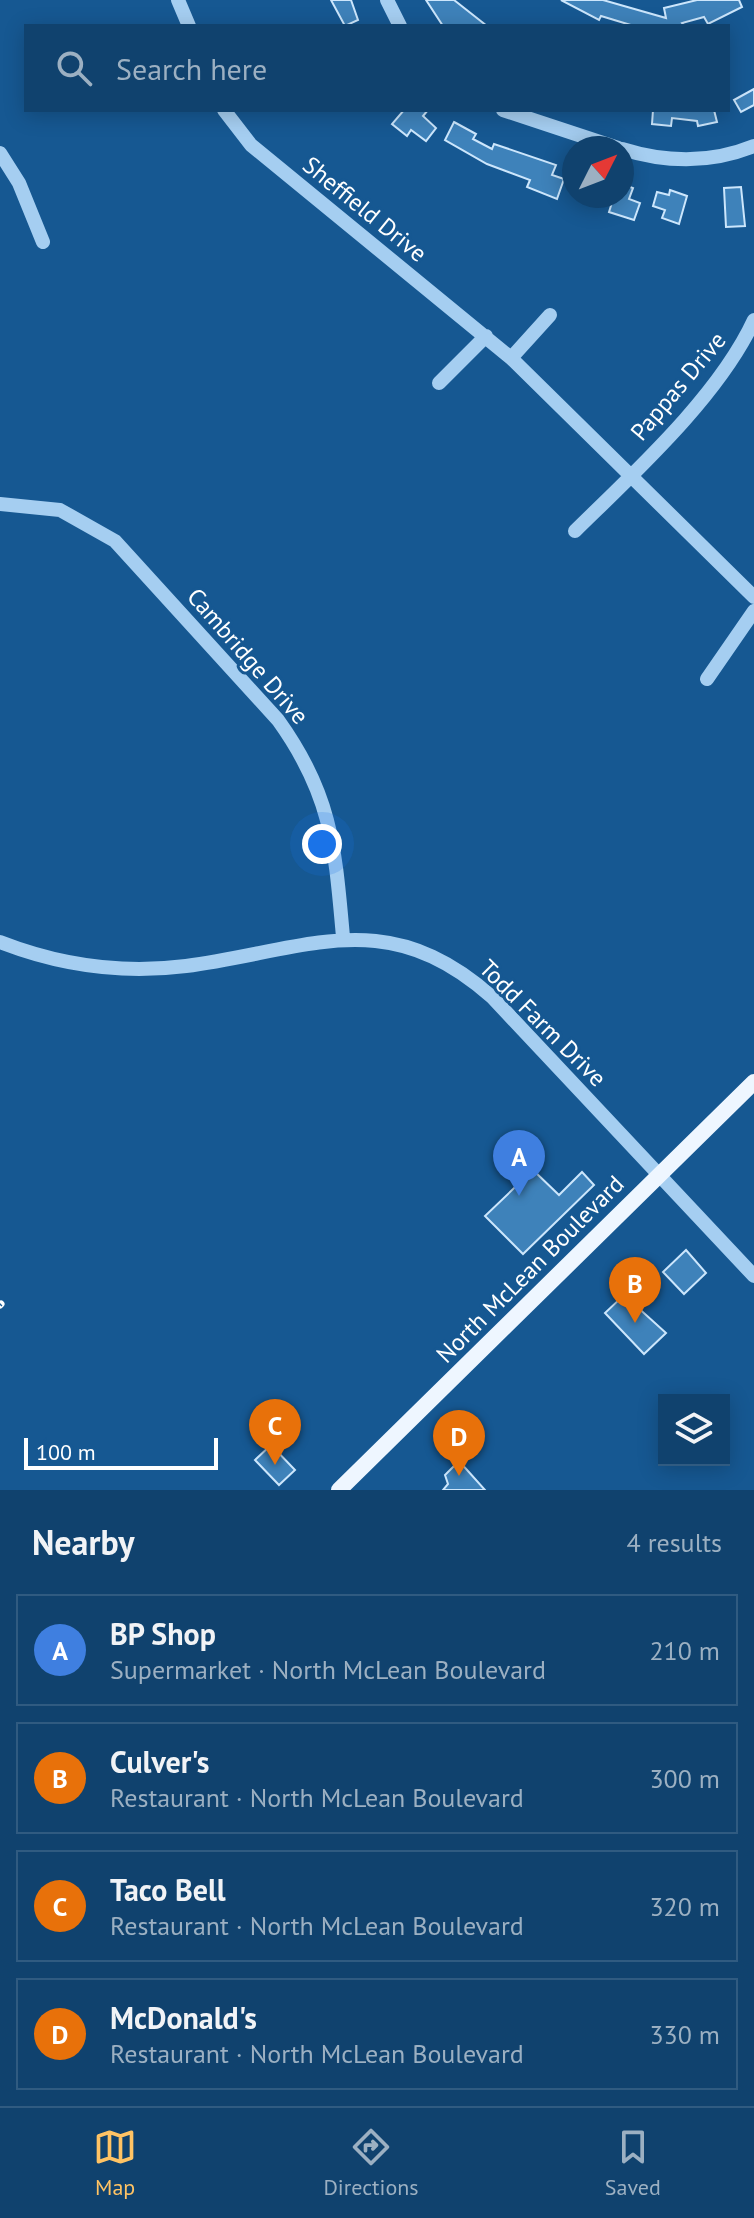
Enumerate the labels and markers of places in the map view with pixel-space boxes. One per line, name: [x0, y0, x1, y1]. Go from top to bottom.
pin: A: [493, 1130, 545, 1196]
pin: B: [609, 1257, 661, 1323]
pin: C: [249, 1399, 301, 1465]
pin: D: [433, 1410, 485, 1476]

